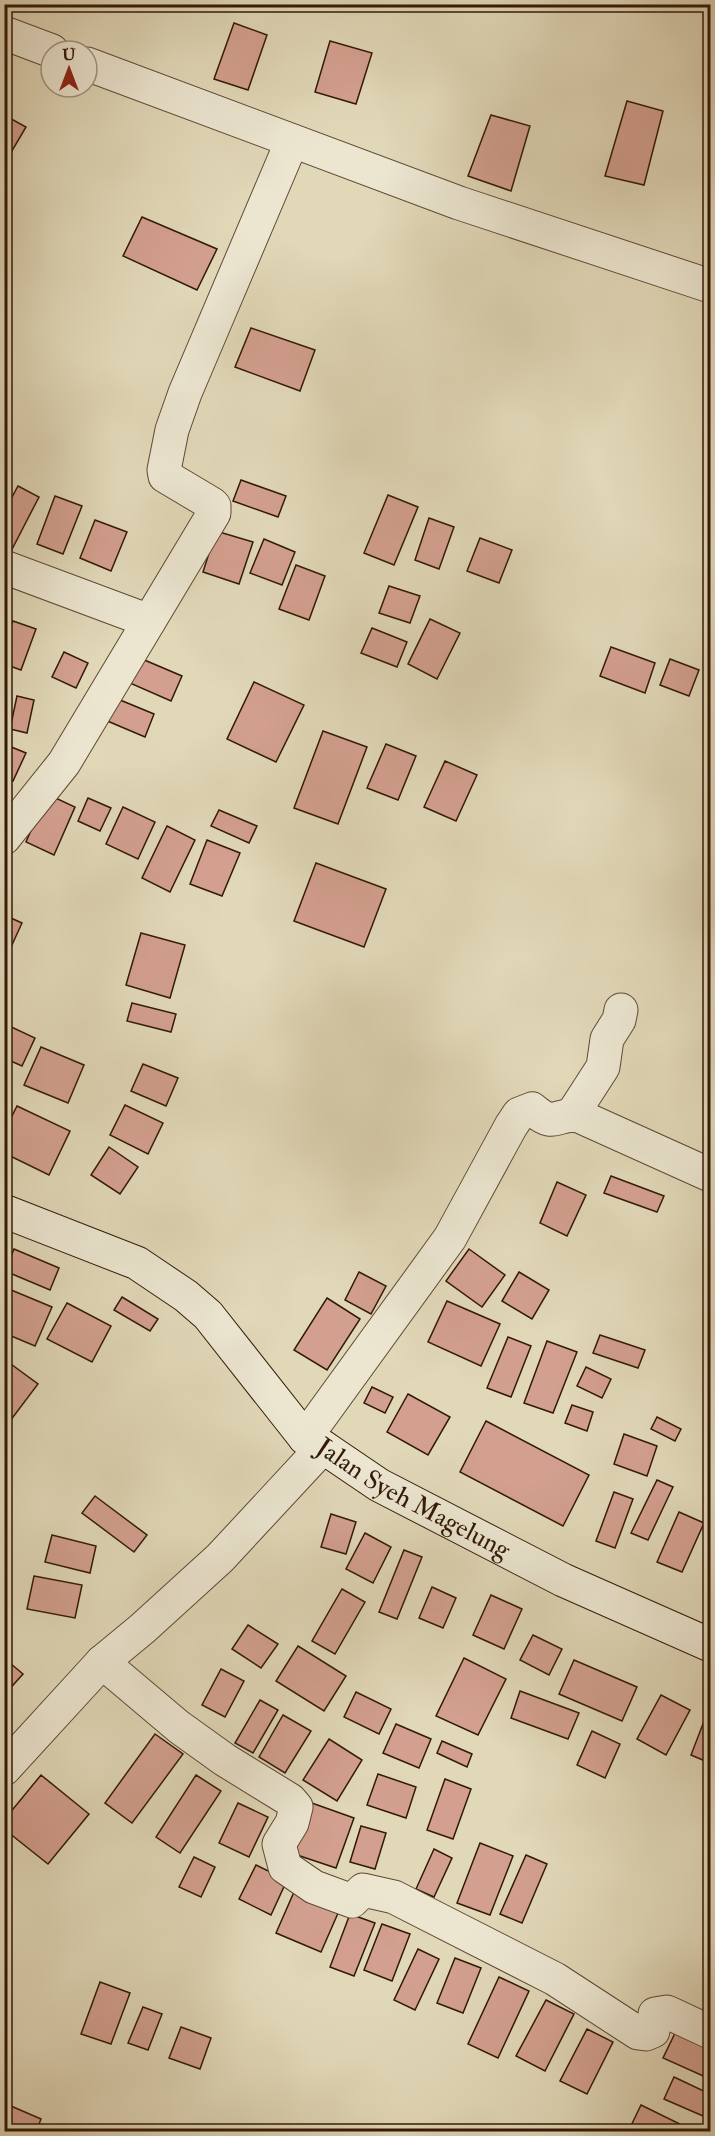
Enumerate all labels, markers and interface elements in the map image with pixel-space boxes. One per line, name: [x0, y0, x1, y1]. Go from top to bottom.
north arrow: [39, 39, 99, 99]
text: U: [62, 45, 76, 65]
street label: Jalan Syeh Magelung: [309, 1431, 517, 1567]

